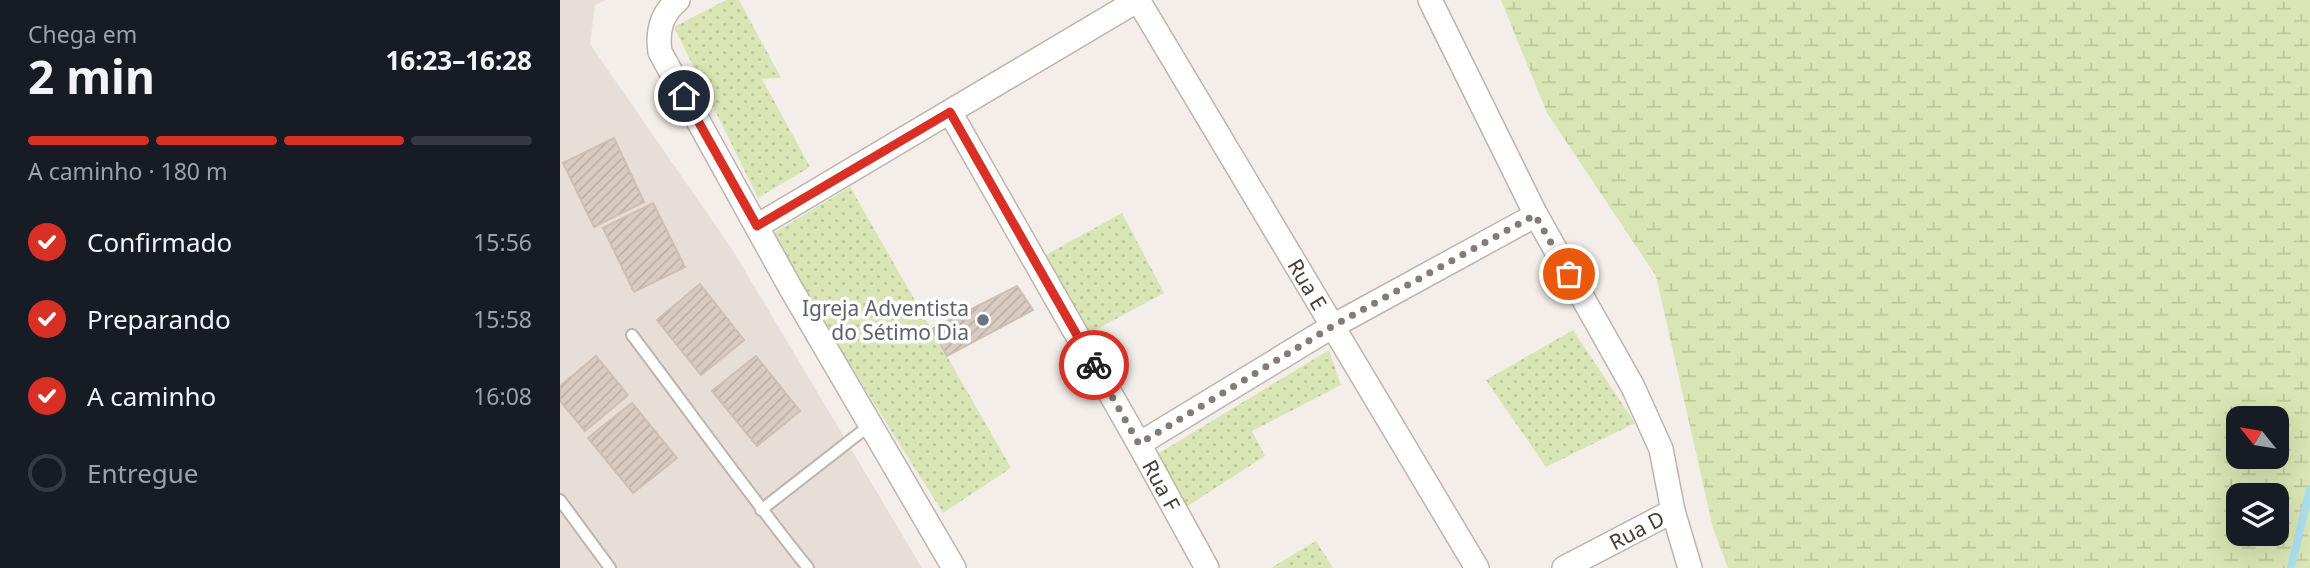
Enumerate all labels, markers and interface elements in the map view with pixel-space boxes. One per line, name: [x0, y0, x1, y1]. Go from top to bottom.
text: Chega em: [28, 18, 137, 50]
text: 16:23–16:28: [385, 42, 532, 78]
text: 2 min: [28, 45, 155, 107]
pin: [654, 66, 714, 126]
icon: home: [665, 77, 703, 115]
text: A caminho · 180 m: [28, 155, 227, 187]
icon: check: [28, 223, 66, 261]
text: Confirmado: [87, 224, 232, 260]
text: 15:56: [473, 226, 532, 258]
pin: [1539, 244, 1599, 304]
street label: Rua E: [1282, 253, 1334, 315]
icon: bag: [1550, 255, 1588, 293]
place label: Igreja Adventista do Sétimo Dia: [802, 294, 969, 346]
icon: check: [28, 300, 66, 338]
text: Preparando: [87, 301, 231, 337]
text: 15:58: [473, 303, 532, 335]
marker: Igreja Adventista do Sétimo Dia: [975, 312, 991, 328]
courier: [1059, 330, 1129, 400]
icon: bike: [1075, 346, 1113, 384]
icon: check: [28, 377, 66, 415]
text: A caminho: [87, 378, 216, 414]
text: 16:08: [473, 380, 532, 412]
north arrow: [2226, 406, 2289, 469]
map controls: [2226, 406, 2289, 546]
text: Entregue: [87, 455, 199, 491]
street label: Rua F: [1136, 455, 1187, 516]
button: layers: [2226, 483, 2289, 546]
street label: Rua D: [1604, 504, 1669, 556]

